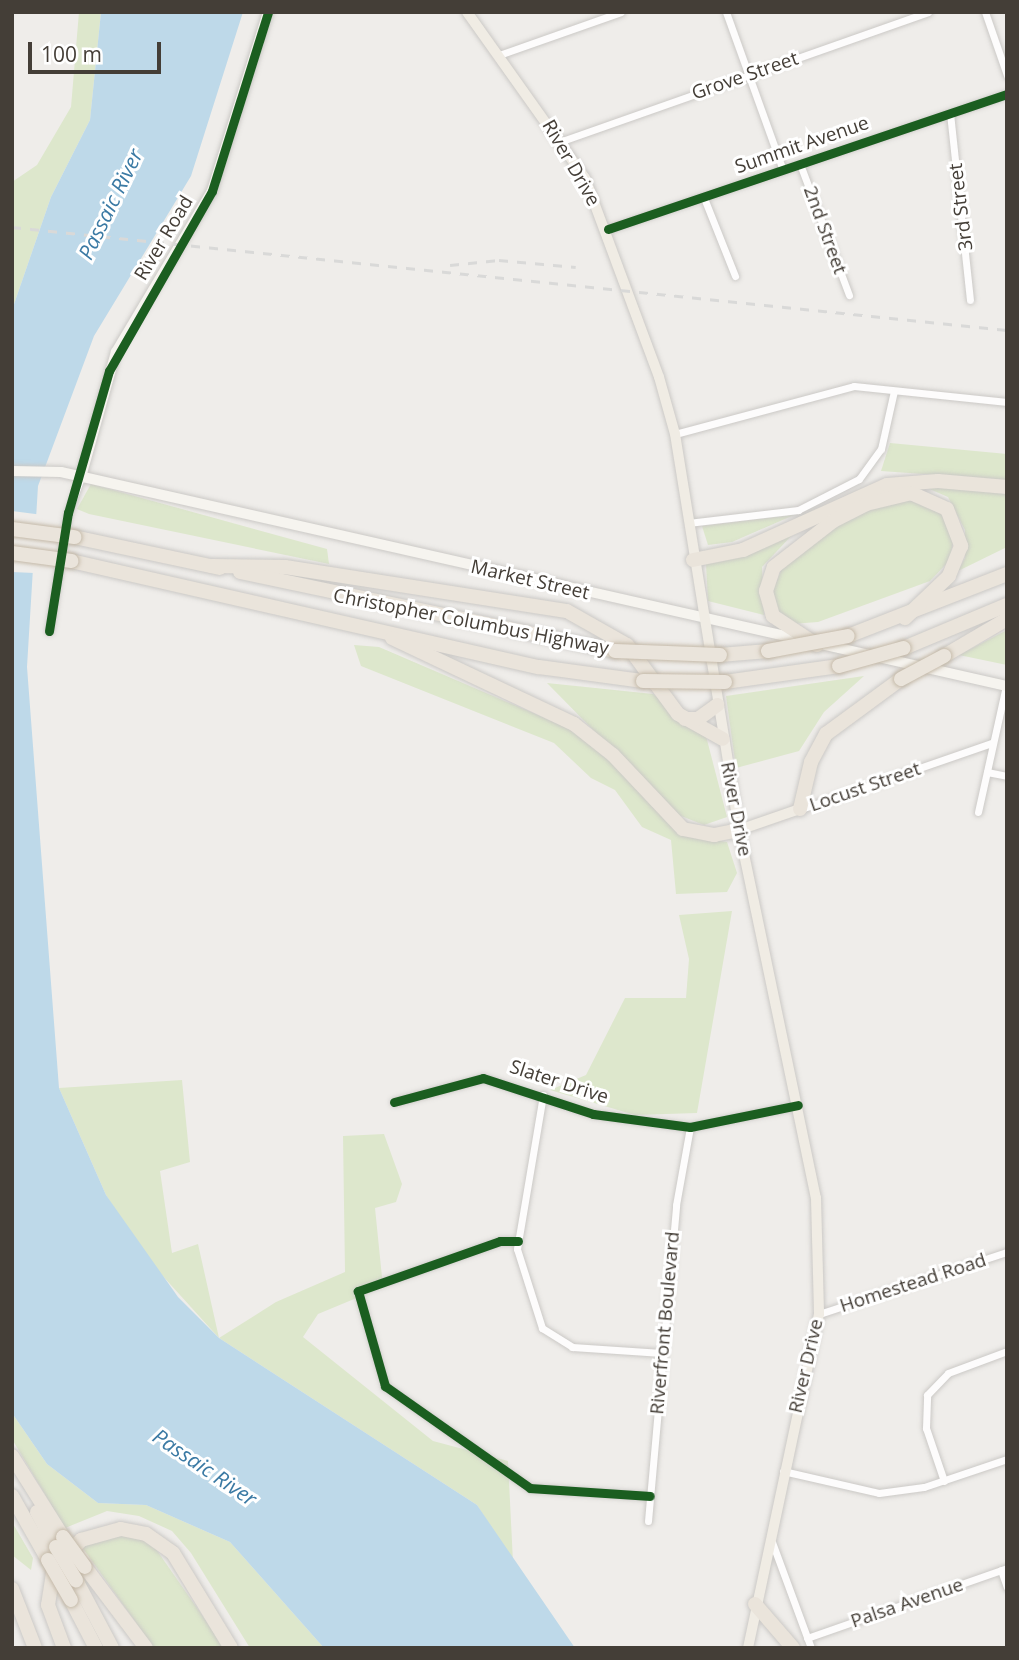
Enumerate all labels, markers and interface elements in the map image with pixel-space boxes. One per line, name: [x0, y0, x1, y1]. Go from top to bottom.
scale bar: [32, 28, 164, 72]
text: 100 m: [41, 40, 102, 68]
street label: Grove Street: [689, 47, 801, 105]
street label: Summit Avenue: [732, 111, 872, 179]
street label: River Drive: [537, 116, 605, 210]
water label: Passaic River: [72, 145, 148, 263]
street label: 3rd Street: [944, 162, 978, 252]
street label: 2nd Street: [799, 183, 851, 277]
street label: River Road: [130, 192, 198, 284]
street label: Market Street: [469, 555, 591, 605]
street label: Christopher Columbus Highway: [331, 584, 611, 660]
street label: Locust Street: [806, 757, 924, 817]
street label: River Drive: [716, 760, 756, 858]
street label: Slater Drive: [507, 1055, 611, 1109]
street label: Riverfront Boulevard: [646, 1231, 684, 1415]
street label: Homestead Road: [837, 1249, 989, 1317]
street label: River Drive: [784, 1317, 828, 1415]
water label: Passaic River: [148, 1423, 262, 1511]
street label: Palsa Avenue: [848, 1573, 966, 1633]

